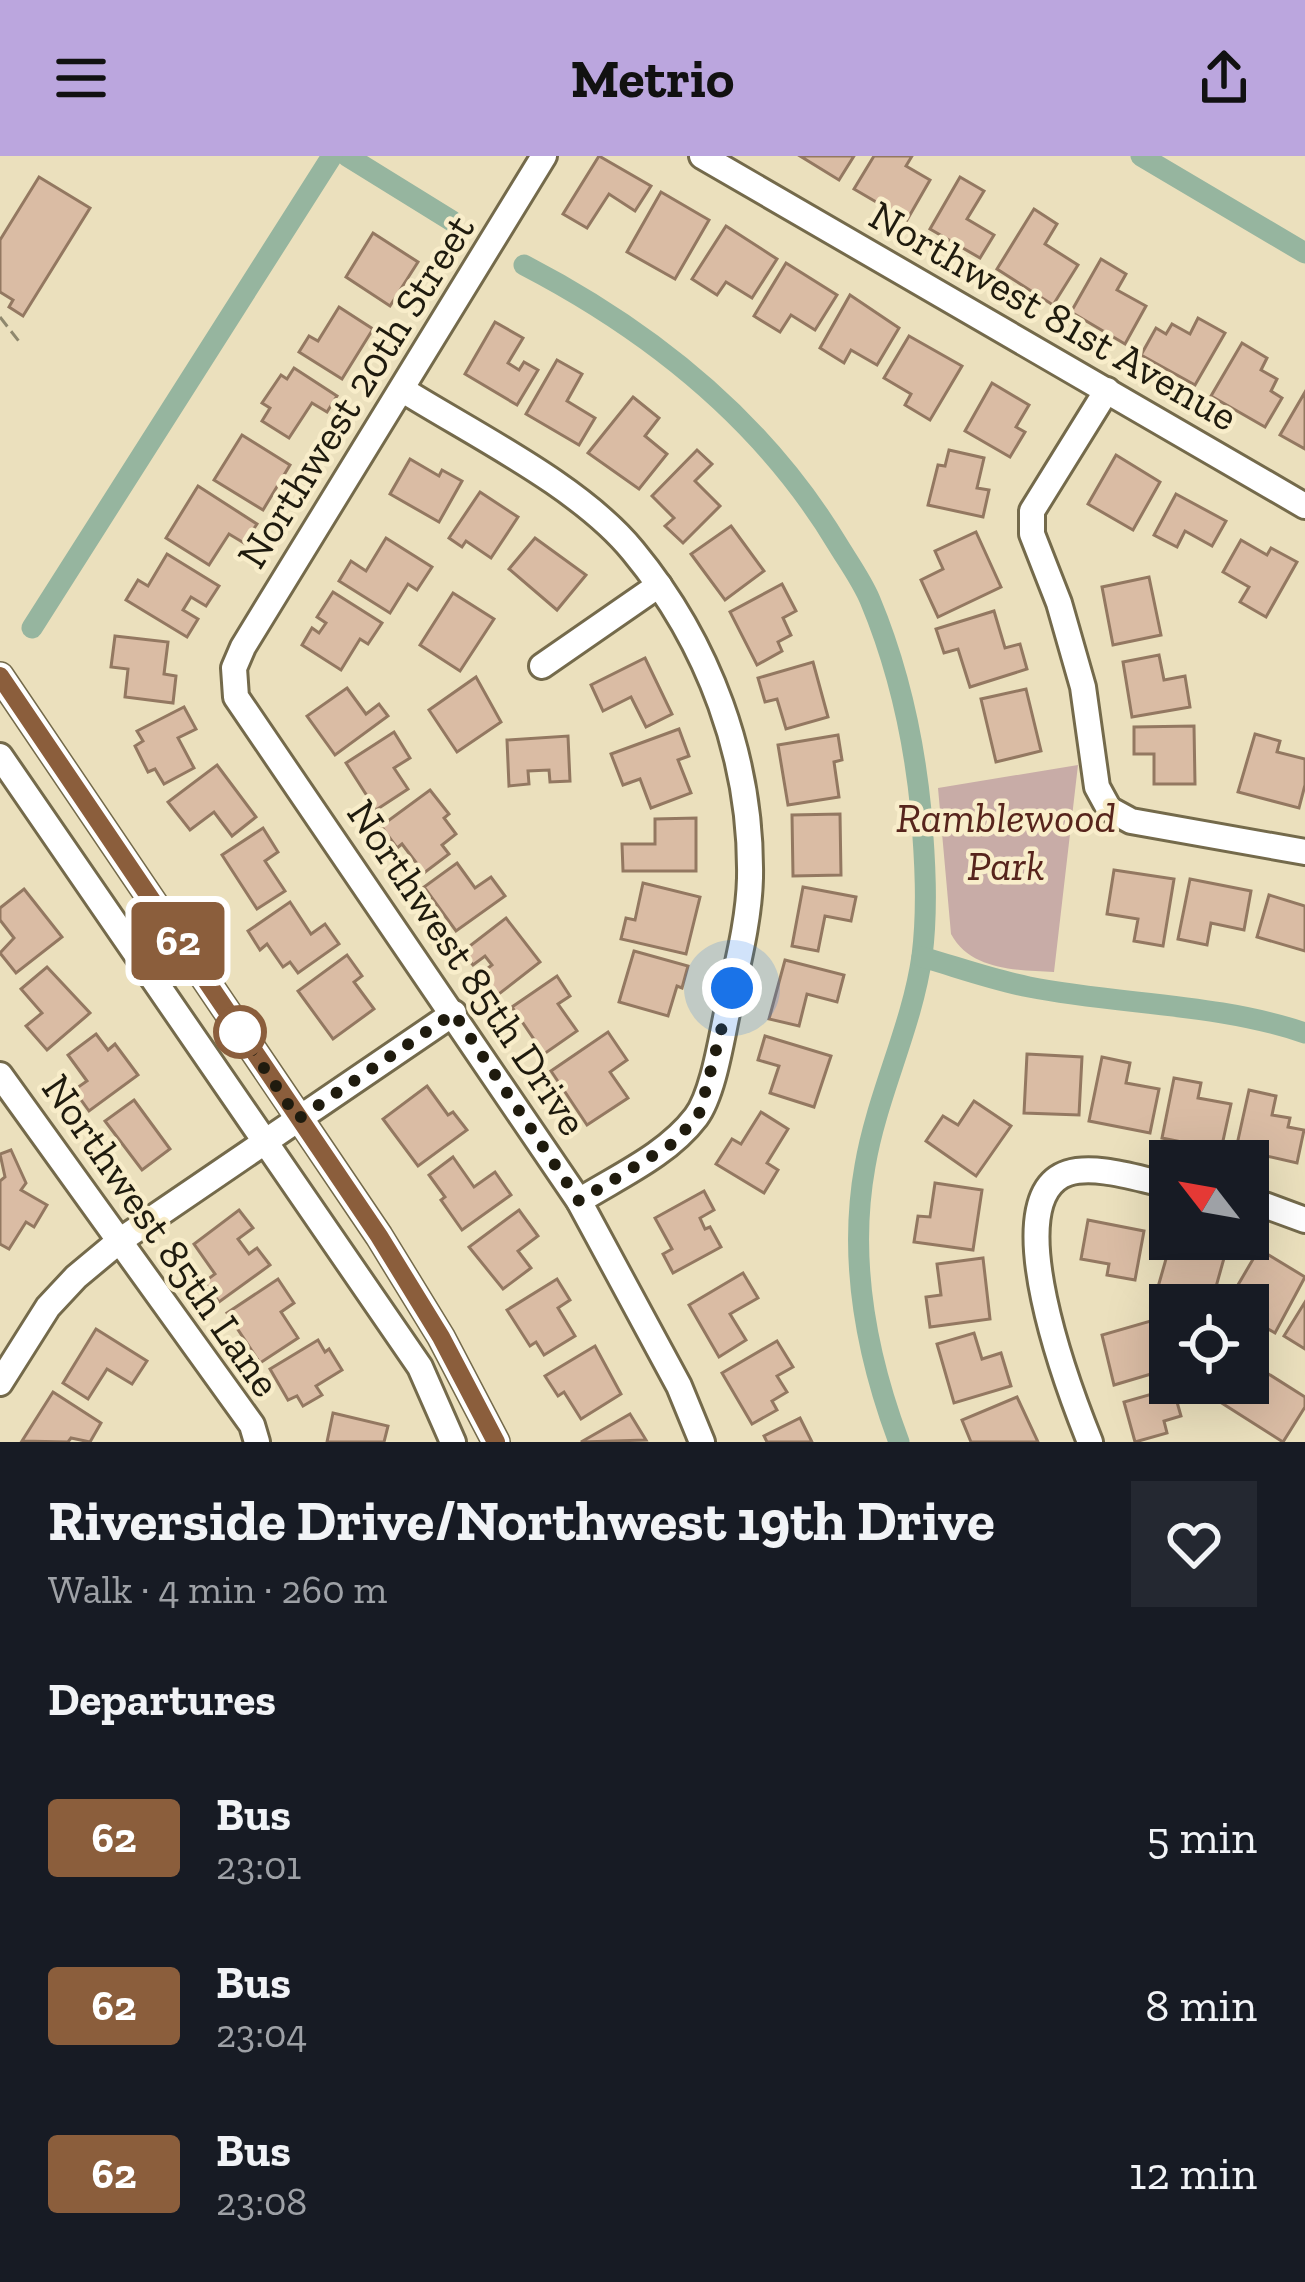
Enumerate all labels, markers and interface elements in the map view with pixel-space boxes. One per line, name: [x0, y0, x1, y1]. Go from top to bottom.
icon: menu: [48, 45, 114, 111]
icon: share: [1191, 45, 1257, 111]
text: Metrio: [571, 46, 734, 111]
street label: Northwest 81st Avenue: [861, 189, 1247, 442]
street label: Northwest 20th Street: [226, 205, 485, 577]
street label: Northwest 85th Drive: [336, 790, 599, 1145]
park label: Ramblewood Park: [896, 792, 1116, 891]
line badge: 62: [124, 902, 232, 980]
text: 62: [155, 915, 201, 966]
your location: [702, 958, 762, 1018]
unlabelled marker: [215, 1007, 265, 1057]
street label: Northwest 85th Lane: [31, 1064, 292, 1406]
north arrow: [1149, 1140, 1269, 1260]
map controls: [1149, 1140, 1269, 1404]
button: locate: [1149, 1284, 1269, 1404]
button: heart: [1131, 1481, 1257, 1607]
text: Riverside Drive/Northwest 19th Drive: [48, 1486, 995, 1555]
text: Walk · 4 min · 260 m: [48, 1566, 387, 1613]
text: Departures: [48, 1673, 276, 1727]
text: Bus: [216, 1788, 291, 1842]
text: 5 min: [1147, 1811, 1257, 1865]
text: 62: [91, 1812, 137, 1863]
text: 23:01: [216, 1842, 301, 1889]
text: Bus: [216, 1956, 291, 2010]
text: 8 min: [1145, 1979, 1257, 2033]
text: 62: [91, 1980, 137, 2031]
text: 23:04: [216, 2010, 307, 2057]
text: Bus: [216, 2124, 291, 2178]
text: 12 min: [1129, 2147, 1257, 2201]
text: 62: [91, 2148, 137, 2199]
text: 23:08: [216, 2178, 307, 2225]

